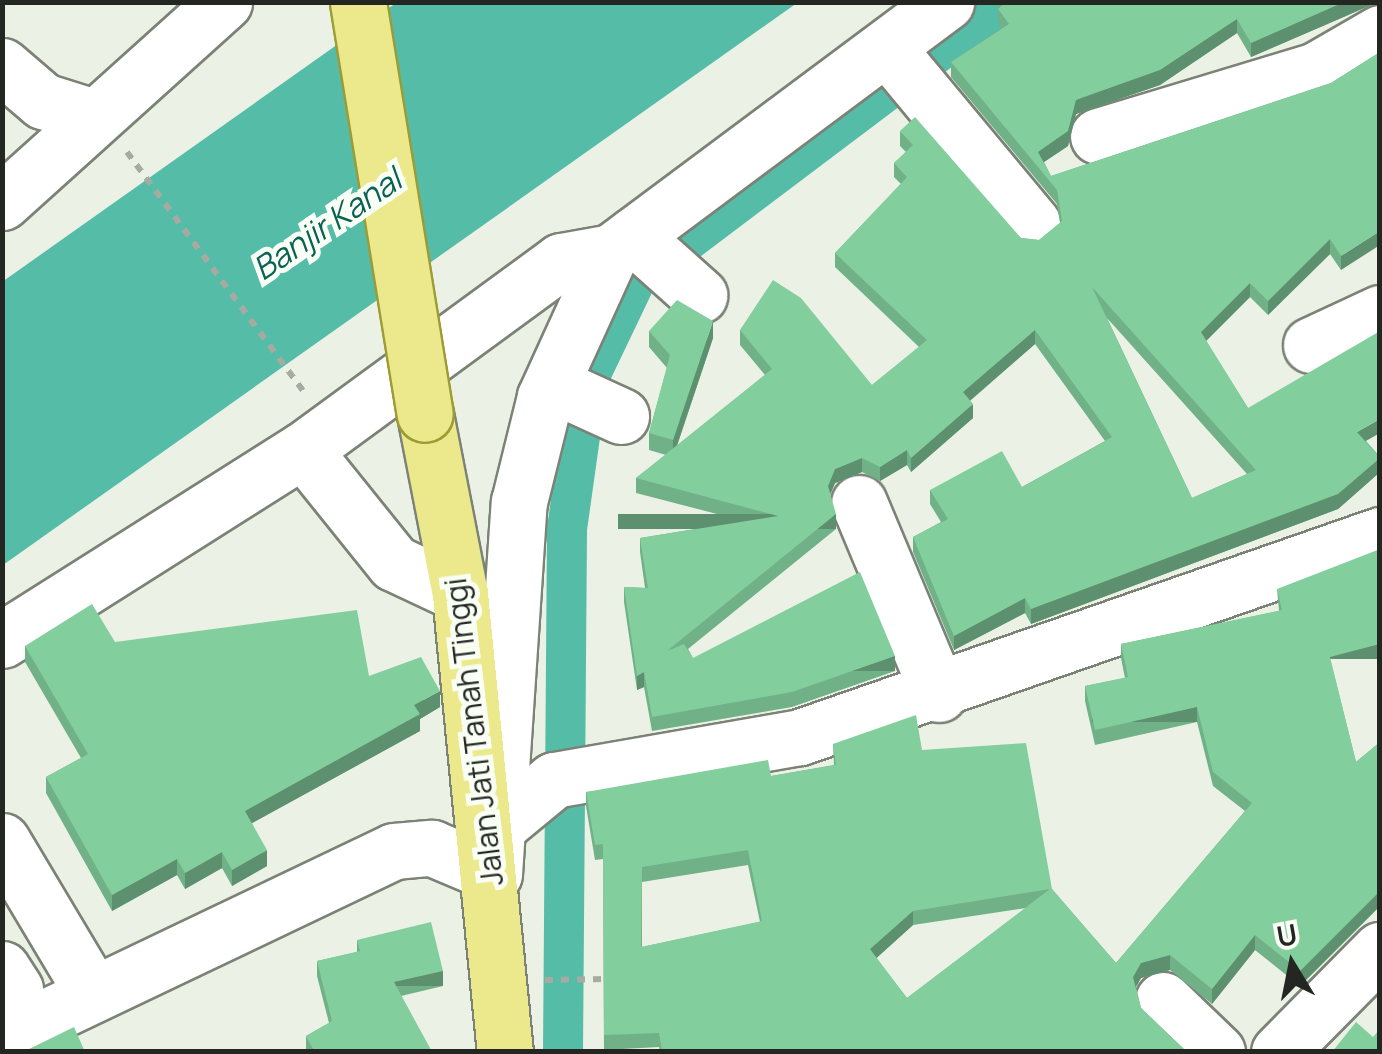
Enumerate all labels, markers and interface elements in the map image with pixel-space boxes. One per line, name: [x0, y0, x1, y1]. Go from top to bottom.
water label: Banjir Kanal: [245, 160, 409, 288]
street label: Jalan Jati Tanah Tinggi: [437, 576, 511, 888]
north arrow: [1242, 914, 1342, 1014]
text: U: [1274, 914, 1300, 955]

